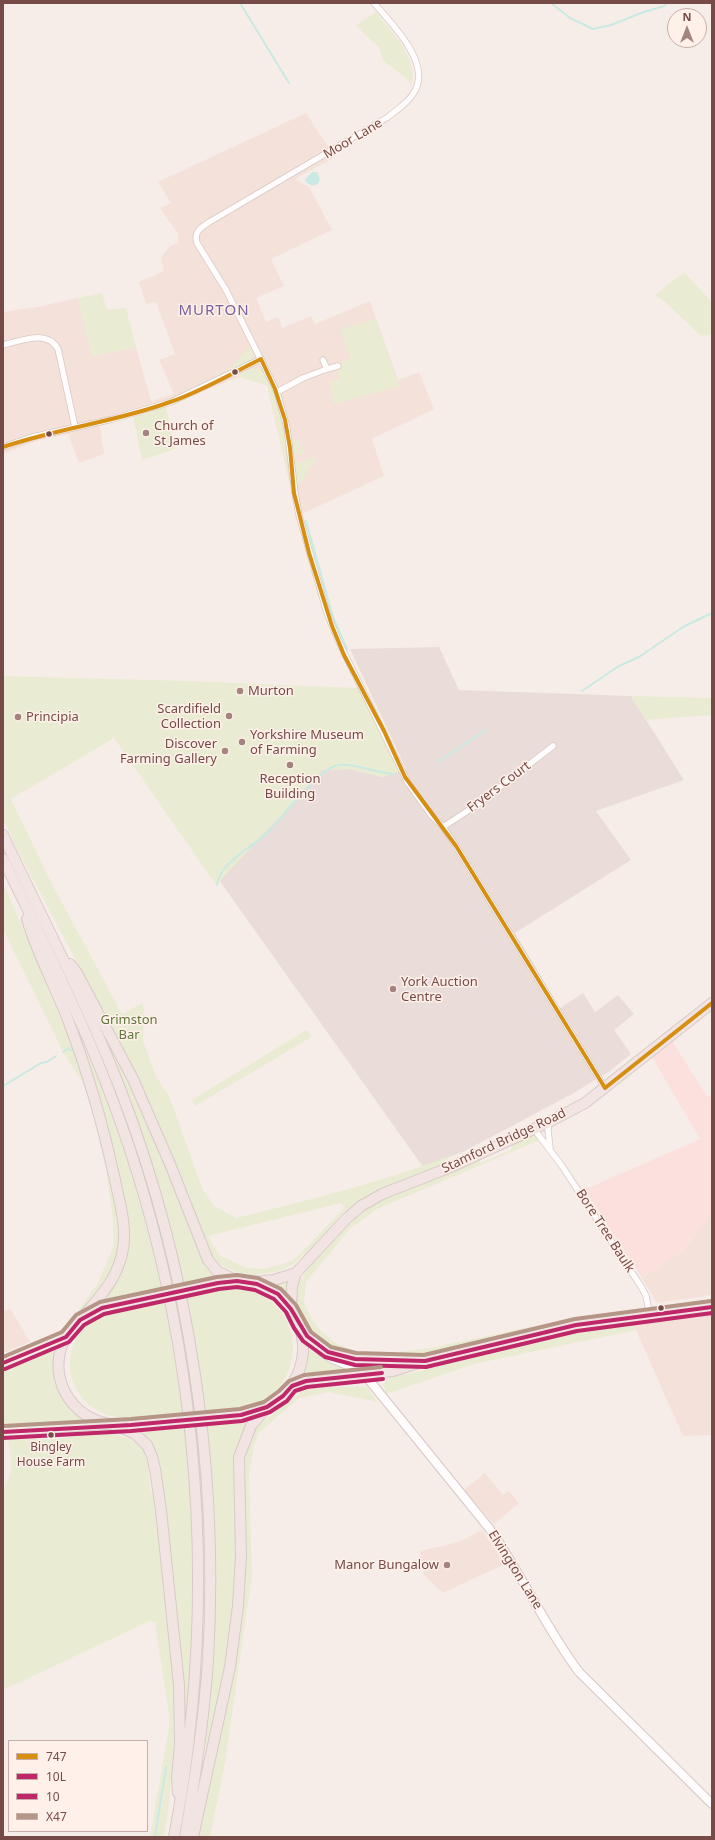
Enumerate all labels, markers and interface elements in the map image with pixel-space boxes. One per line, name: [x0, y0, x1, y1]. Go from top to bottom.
north arrow: [667, 8, 707, 48]
text: N: [683, 9, 691, 24]
street label: Moor Lane: [321, 115, 385, 163]
district label: MURTON: [178, 302, 250, 320]
unlabelled marker: [230, 367, 240, 377]
place label: Church of St James: [154, 418, 213, 449]
marker: Church of St James: [141, 428, 151, 438]
unlabelled marker: [44, 429, 54, 439]
place label: Murton: [248, 683, 294, 699]
marker: Murton: [235, 686, 245, 696]
place label: Scardifield Collection: [157, 701, 221, 732]
place label: Principia: [26, 709, 79, 725]
marker: Scardifield Collection: [224, 711, 234, 721]
marker: Principia: [13, 712, 23, 722]
place label: Yorkshire Museum of Farming: [250, 727, 364, 758]
place label: Discover Farming Gallery: [120, 736, 217, 767]
marker: Yorkshire Museum of Farming: [237, 737, 247, 747]
marker: Discover Farming Gallery: [220, 746, 230, 756]
street label: Fryers Court: [464, 758, 534, 816]
marker: Reception Building: [285, 760, 295, 770]
place label: Reception Building: [260, 771, 320, 802]
place label: York Auction Centre: [401, 974, 478, 1005]
marker: York Auction Centre: [388, 984, 398, 994]
park label: Grimston Bar: [100, 1012, 158, 1043]
street label: Stamford Bridge Road: [439, 1105, 569, 1177]
street label: Bore Tree Baulk: [572, 1187, 638, 1275]
unlabelled marker: [656, 1303, 666, 1313]
marker: Bingley House Farm: [46, 1430, 56, 1440]
place label: Bingley House Farm: [17, 1441, 85, 1469]
street label: Elvington Lane: [485, 1528, 545, 1612]
place label: Manor Bungalow: [334, 1557, 439, 1573]
marker: Manor Bungalow: [442, 1560, 452, 1570]
legend: [8, 1740, 148, 1832]
text: 747: [46, 1748, 67, 1765]
text: 10L: [46, 1768, 66, 1785]
text: 10: [46, 1788, 60, 1805]
text: X47: [46, 1808, 67, 1825]

